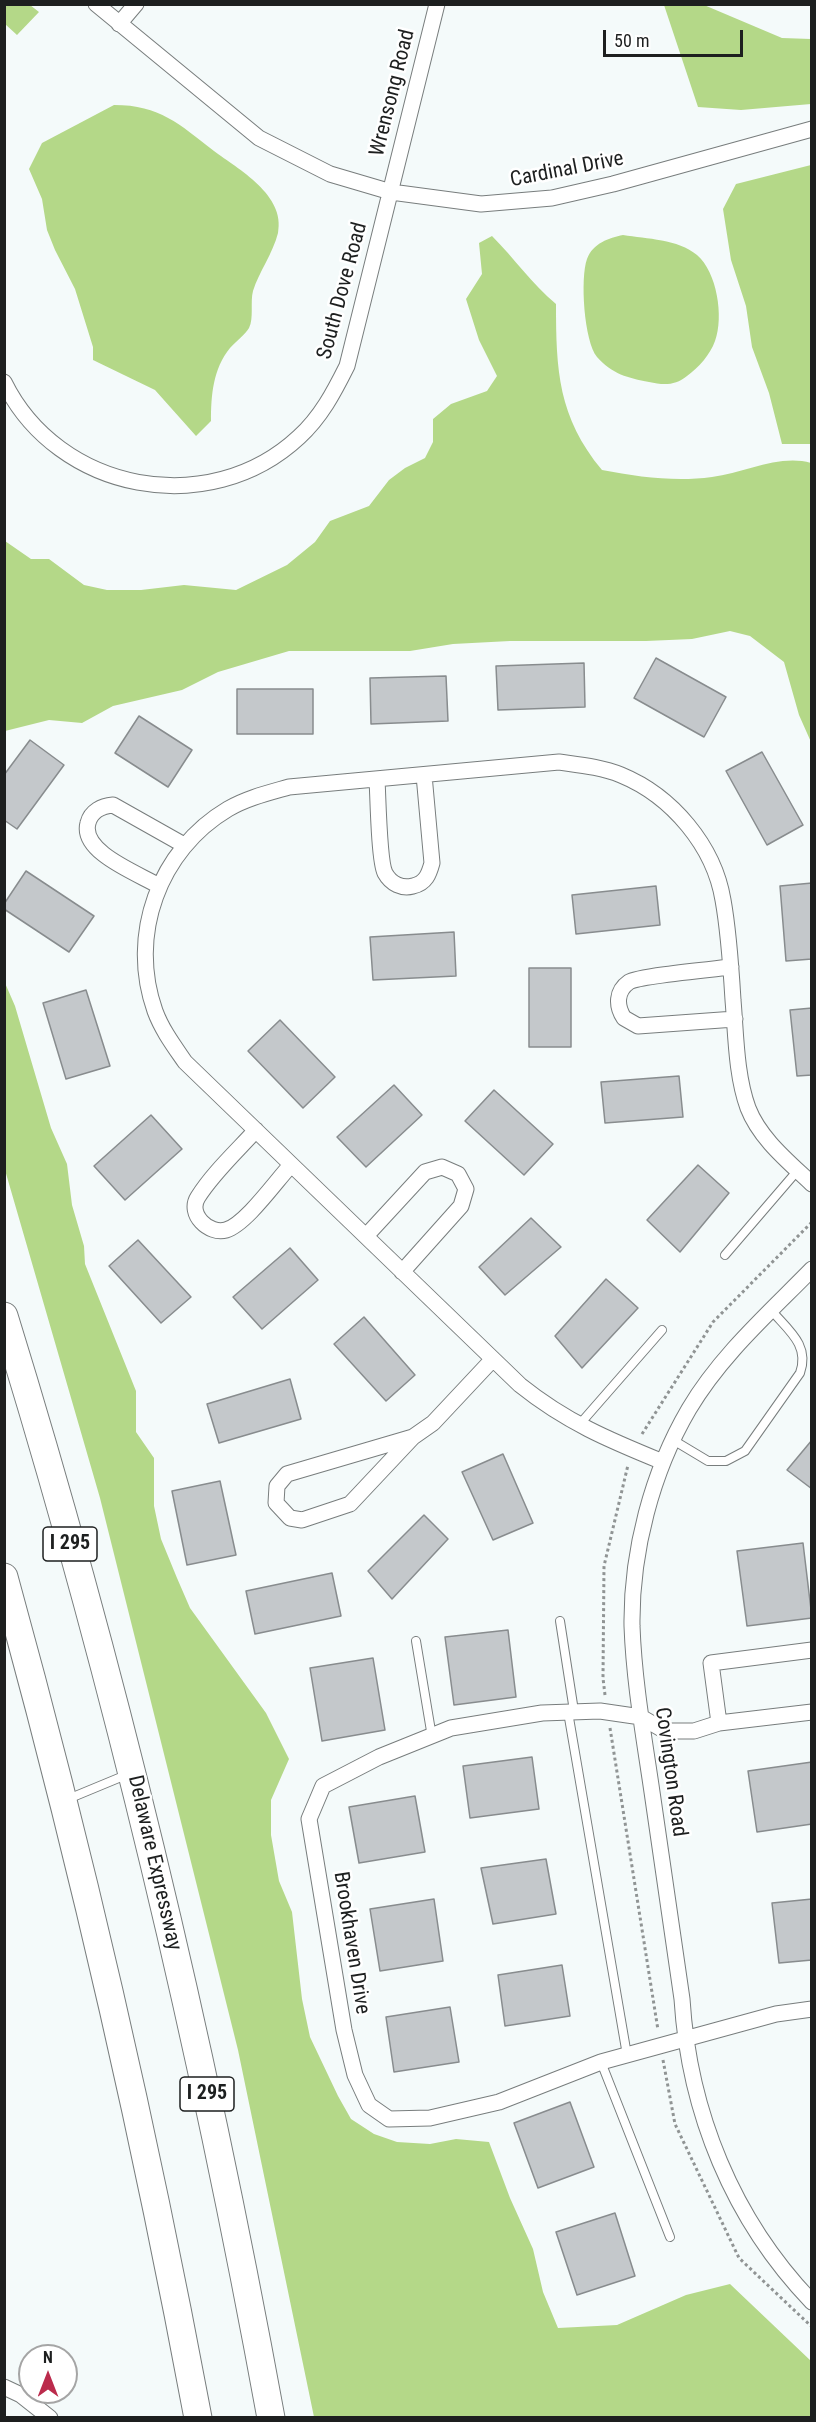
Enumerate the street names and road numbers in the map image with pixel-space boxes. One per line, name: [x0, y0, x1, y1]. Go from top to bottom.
street label: Wrensong Road: [365, 27, 421, 159]
street label: Cardinal Drive: [508, 147, 626, 193]
street label: South Dove Road: [313, 220, 373, 362]
road number: I 295: [43, 1527, 97, 1561]
street label: Covington Road: [648, 1706, 692, 1838]
street label: Delaware Expressway: [122, 1773, 186, 1953]
street label: Brookhaven Drive: [327, 1870, 375, 2016]
road number: I 295: [180, 2077, 234, 2111]

